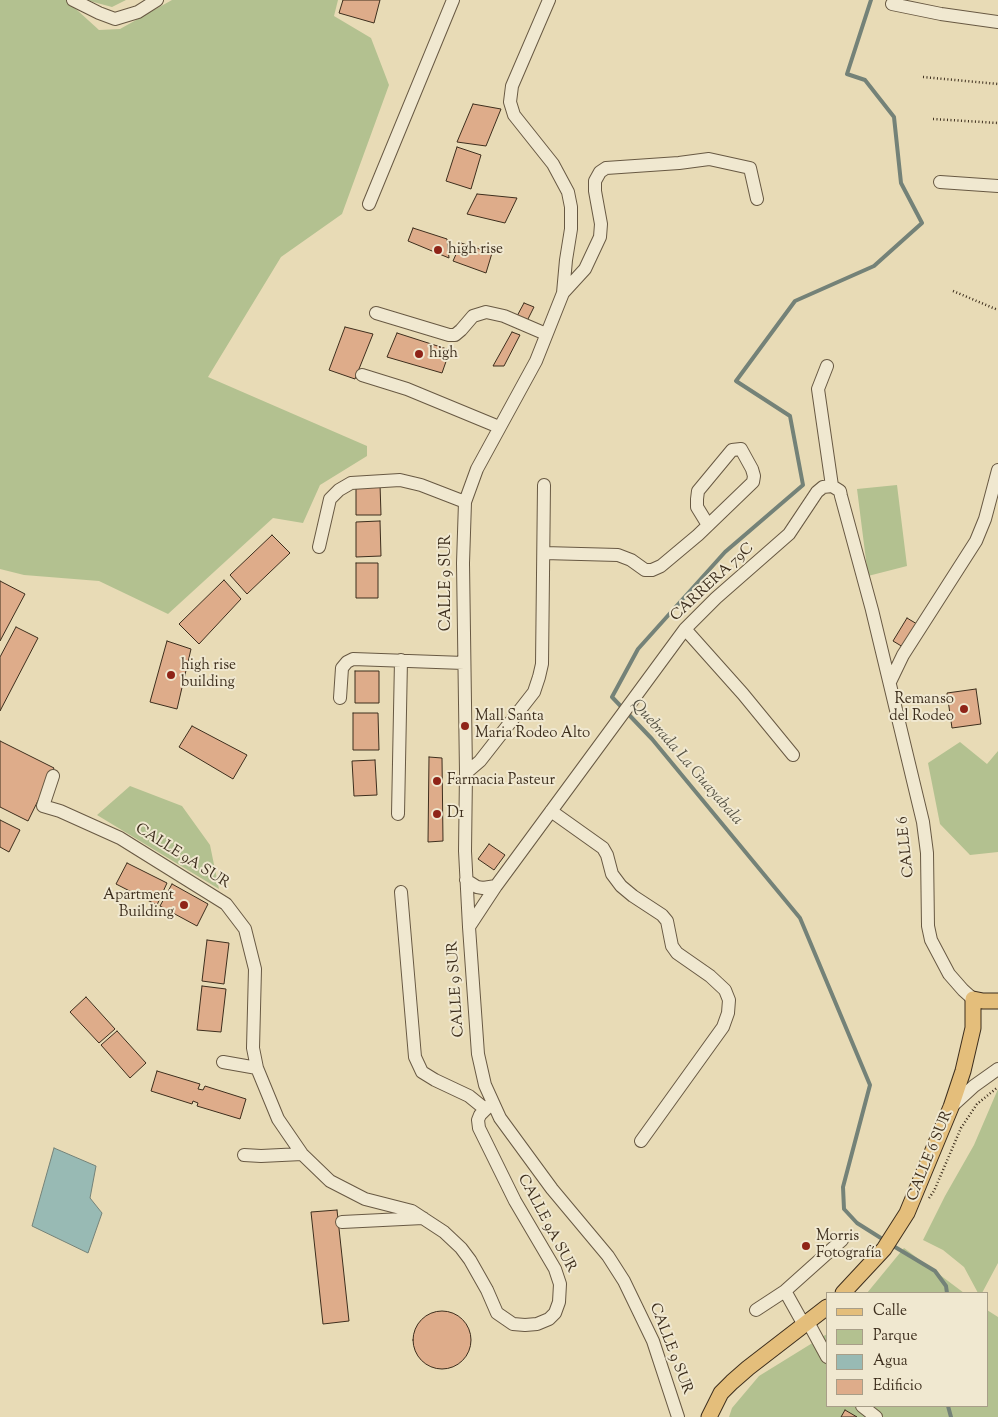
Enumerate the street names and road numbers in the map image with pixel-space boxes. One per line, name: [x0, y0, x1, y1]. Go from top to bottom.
street label: CALLE 9 SUR: [438, 535, 456, 631]
street label: CARRERA 79C: [668, 540, 758, 626]
street label: CALLE 6: [895, 816, 919, 878]
street label: CALLE 9A SUR: [131, 821, 233, 893]
street label: CALLE 9 SUR: [445, 940, 469, 1038]
street label: CALLE 6 SUR: [905, 1108, 957, 1204]
street label: CALLE 9A SUR: [513, 1172, 579, 1276]
street label: CALLE 9 SUR: [644, 1301, 696, 1397]

